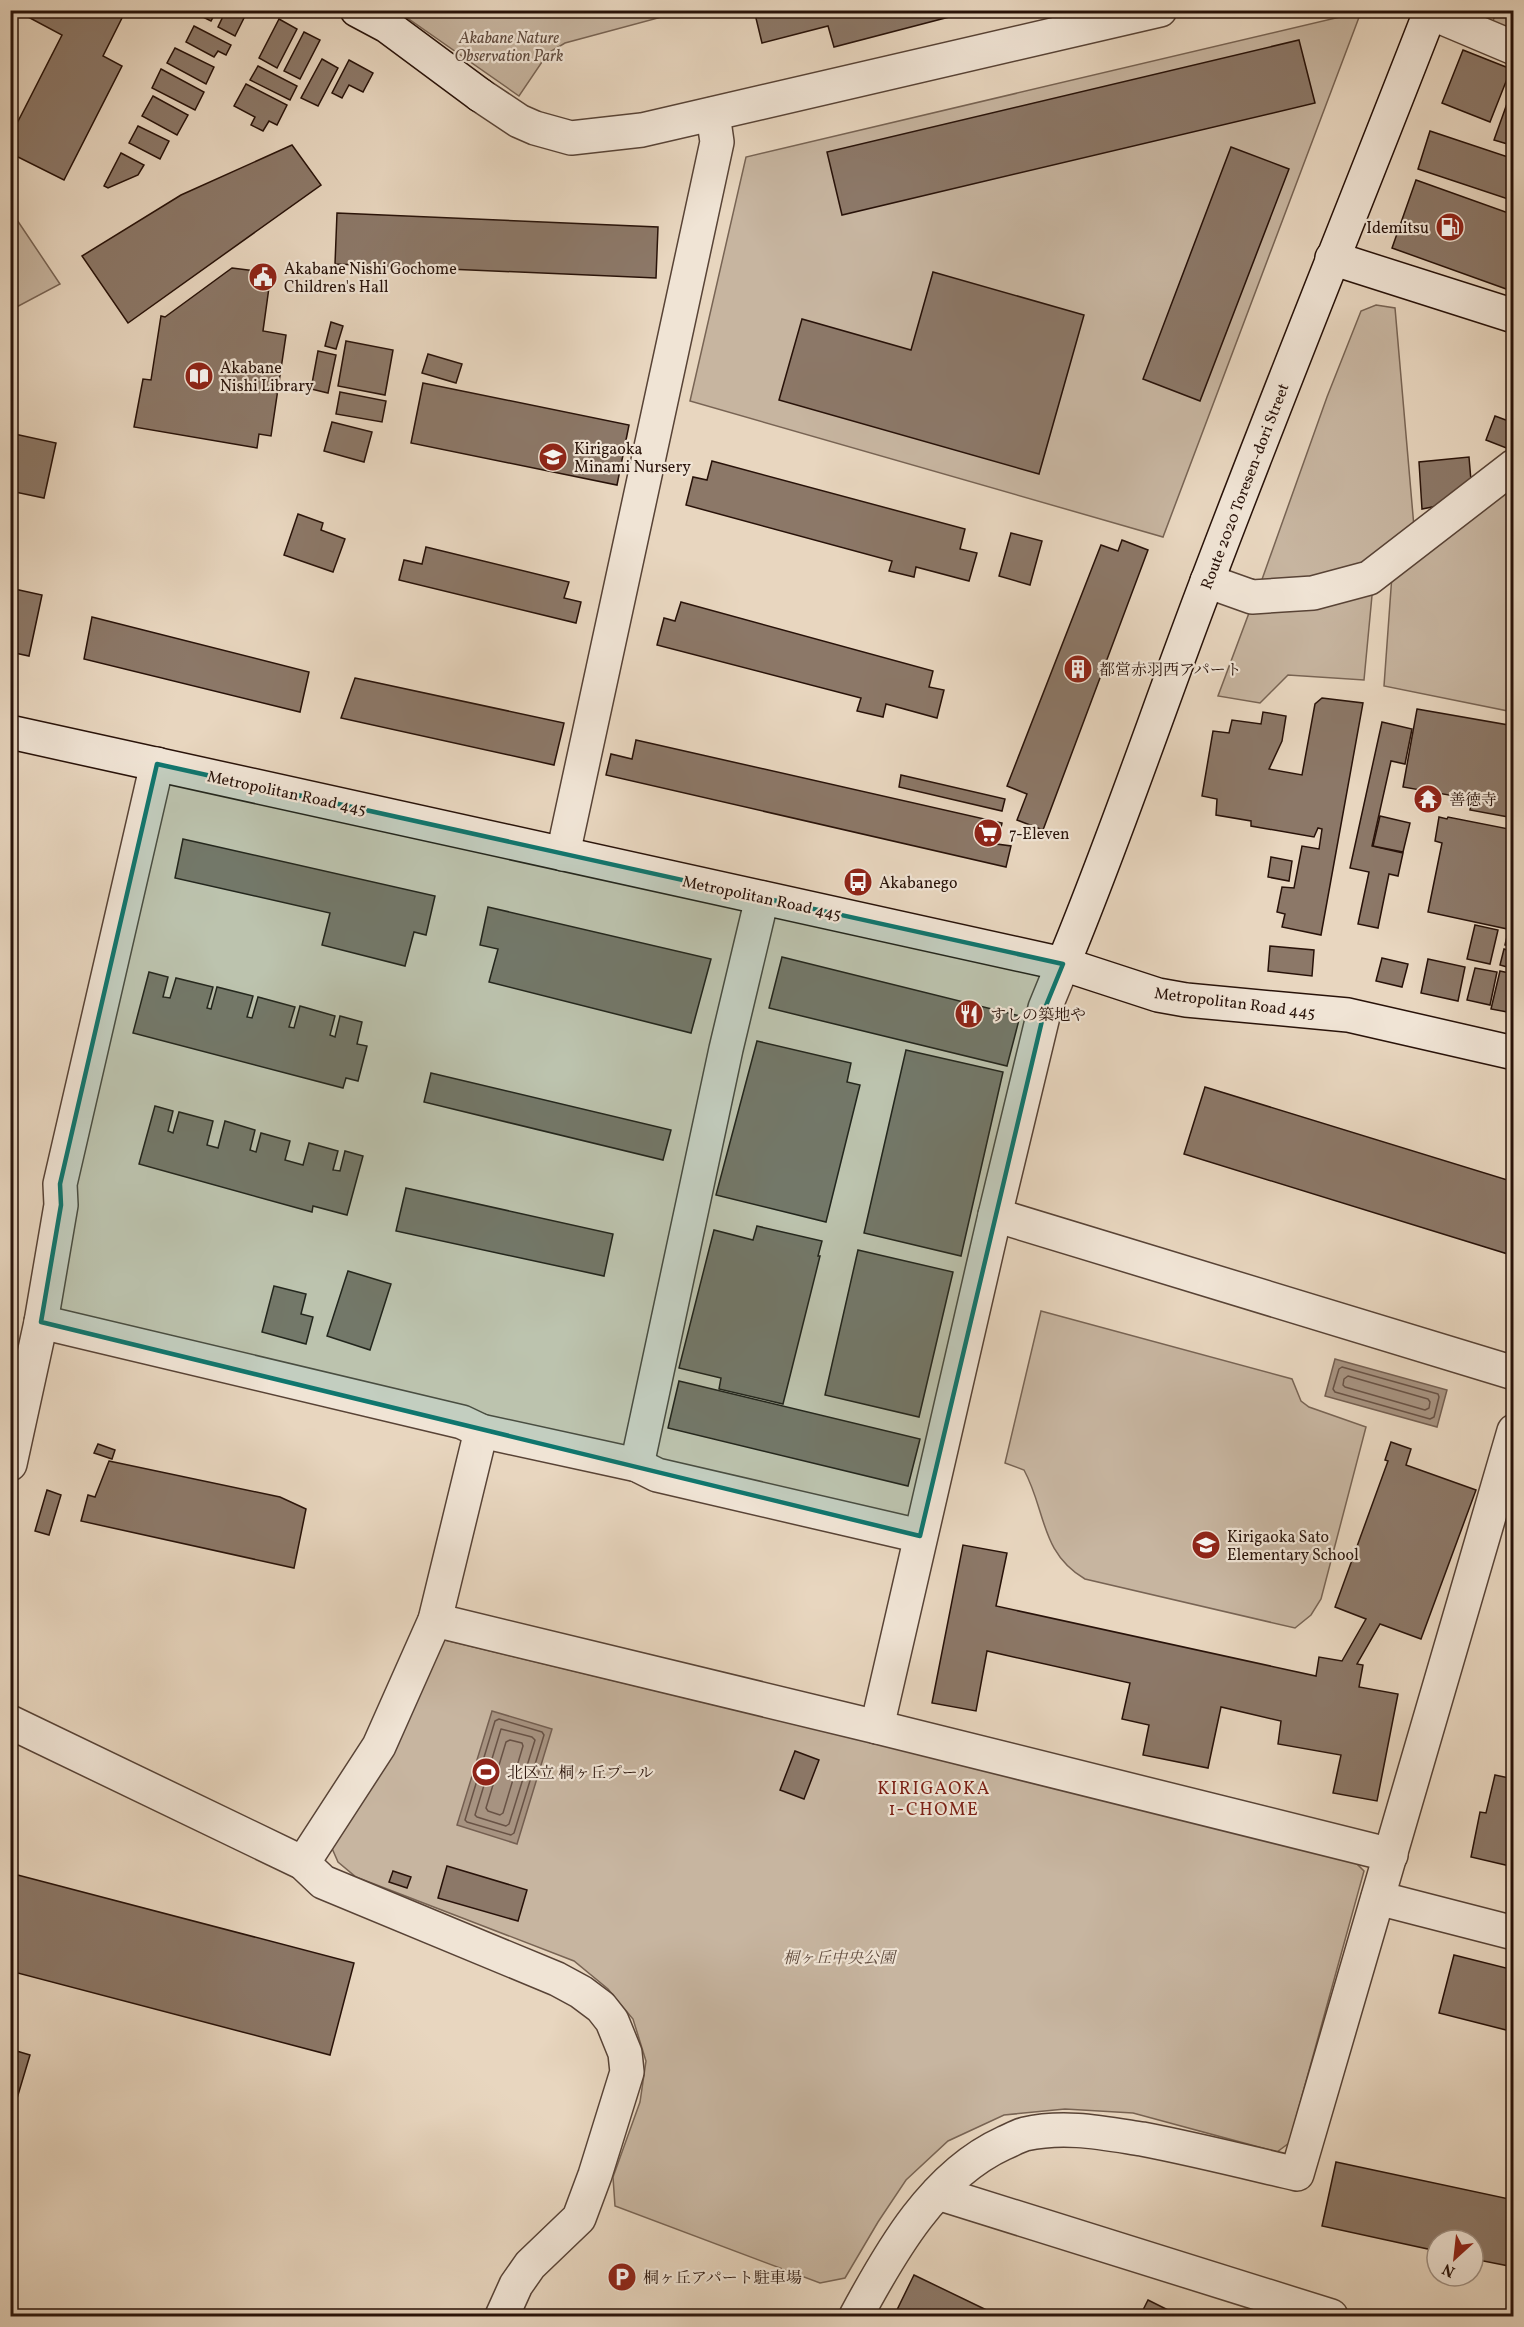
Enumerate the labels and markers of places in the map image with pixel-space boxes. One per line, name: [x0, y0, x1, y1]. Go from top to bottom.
fuel station icon: Idemitsu: [1434, 211, 1466, 243]
place label: Idemitsu: [1366, 218, 1429, 240]
place label: Akabane Nishi Gochome Children's Hall: [284, 259, 457, 299]
public building icon: Akabane Nishi Gochome Children's Hall: [247, 261, 279, 293]
place label: Akabane Nishi Library: [220, 358, 314, 398]
library icon: Akabane Nishi Library: [183, 360, 215, 392]
place label: Kirigaoka Minami Nursery: [574, 439, 691, 479]
school or university icon: Kirigaoka Minami Nursery: [537, 441, 569, 473]
building icon: 都営赤羽西アパート: [1062, 653, 1094, 685]
place label: 都営赤羽西アパート: [1099, 660, 1242, 682]
temple icon: 善徳寺: [1412, 783, 1444, 815]
place label: 善徳寺: [1449, 790, 1497, 812]
supermarket icon: 7-Eleven: [972, 817, 1004, 849]
place label: 7-Eleven: [1009, 824, 1070, 846]
bus stop icon: Akabanego: [842, 866, 874, 898]
place label: Akabanego: [879, 873, 958, 895]
restaurant icon: すしの築地や: [953, 998, 985, 1030]
place label: すしの築地や: [990, 1005, 1086, 1027]
place label: Kirigaoka Sato Elementary School: [1227, 1527, 1359, 1567]
school or university icon: Kirigaoka Sato Elementary School: [1190, 1529, 1222, 1561]
sports icon: 北区立 桐ヶ丘プール: [470, 1756, 502, 1788]
place label: 北区立 桐ヶ丘プール: [507, 1763, 653, 1785]
parking icon: 桐ヶ丘アパート駐車場: [606, 2261, 638, 2293]
place label: 桐ヶ丘アパート駐車場: [643, 2268, 802, 2290]

